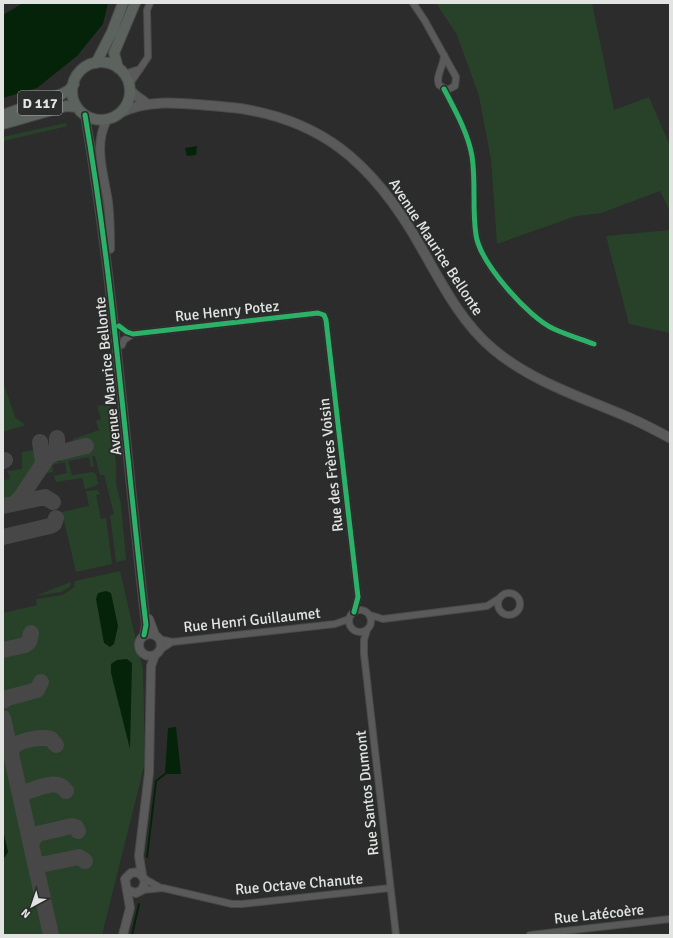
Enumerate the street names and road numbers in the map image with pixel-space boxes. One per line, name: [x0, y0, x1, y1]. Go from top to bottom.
road number: D 117: [18, 91, 62, 115]
street label: Avenue Maurice Bellonte: [385, 175, 487, 319]
street label: Avenue Maurice Bellonte: [91, 296, 125, 456]
street label: Rue Henry Potez: [174, 297, 280, 325]
street label: Rue des Frères Voisin: [315, 397, 347, 533]
street label: Rue Henri Guillaumet: [183, 604, 321, 636]
street label: Rue Santos Dumont: [351, 730, 383, 856]
street label: Rue Octave Chanute: [234, 869, 364, 899]
street label: Rue Latécoère: [553, 900, 645, 928]

